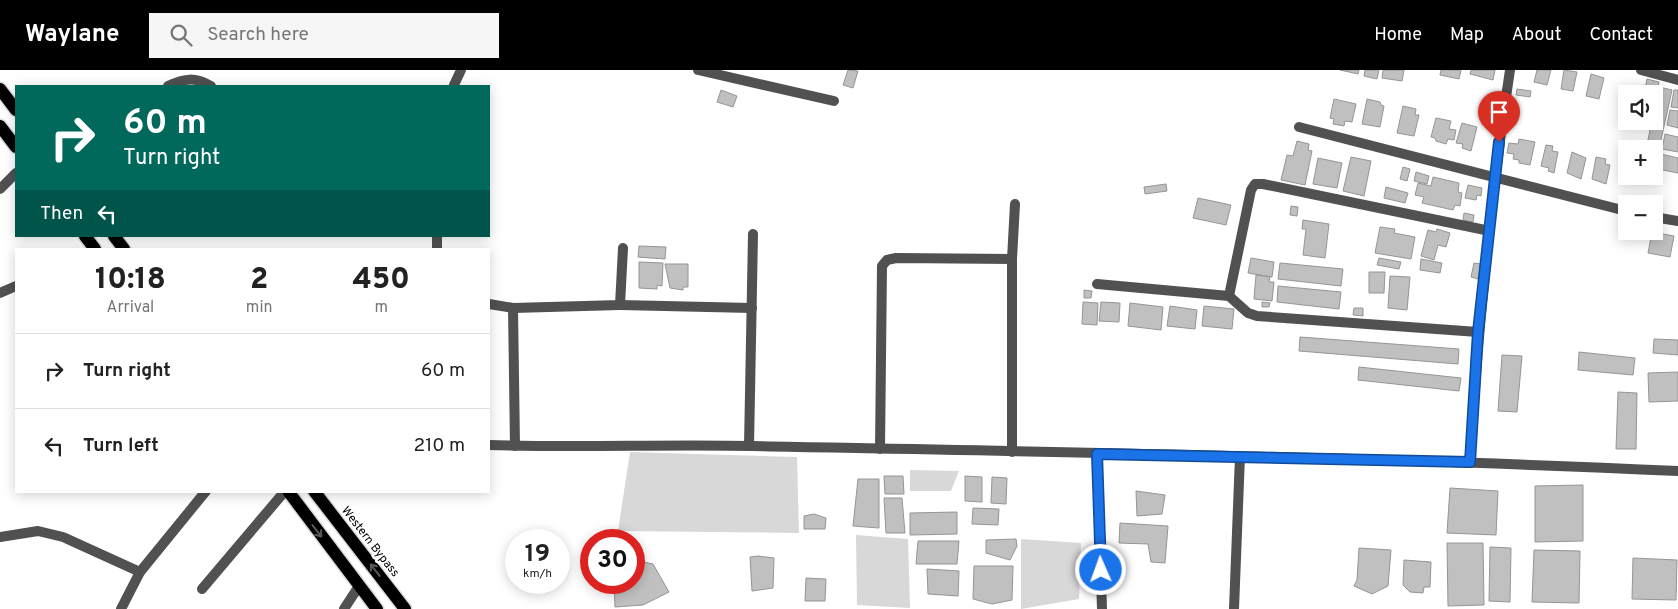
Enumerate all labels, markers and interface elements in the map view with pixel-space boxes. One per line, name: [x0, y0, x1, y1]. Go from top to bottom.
search box: [149, 13, 499, 58]
text: Waylane: [25, 20, 119, 50]
icon: search: [167, 21, 195, 49]
text: Search here: [207, 23, 309, 47]
text: Home: [1374, 24, 1422, 47]
text: Map: [1450, 24, 1484, 47]
text: About: [1512, 24, 1561, 47]
text: Contact: [1589, 24, 1653, 47]
map controls: [1618, 85, 1663, 240]
button: sound: [1618, 85, 1663, 130]
pin: [1478, 91, 1520, 142]
icon: arrive: [1485, 98, 1513, 126]
text: 60 m: [123, 102, 207, 146]
icon: right: [40, 105, 105, 170]
button: +: [1618, 140, 1663, 185]
text: Turn right: [123, 145, 220, 172]
button: −: [1618, 195, 1663, 240]
icon: left: [93, 200, 121, 228]
text: Then: [40, 202, 83, 226]
text: 10:18: [95, 262, 166, 299]
text: 2: [250, 262, 268, 299]
text: 450: [352, 262, 410, 299]
text: Arrival: [107, 298, 154, 318]
text: min: [246, 298, 272, 318]
text: m: [374, 298, 388, 318]
icon: right: [40, 357, 68, 385]
text: Turn right: [83, 359, 171, 383]
text: 60 m: [421, 359, 465, 383]
icon: left: [40, 432, 68, 460]
text: Turn left: [83, 434, 159, 458]
text: 210 m: [414, 434, 465, 458]
street label: Western Bypass: [337, 503, 403, 581]
one-way arrow: [311, 524, 322, 537]
speed limit sign: 30: [580, 529, 645, 594]
text: 19: [525, 539, 550, 571]
position arrow: [1074, 543, 1126, 595]
one-way arrow: [370, 564, 381, 577]
text: km/h: [523, 566, 552, 582]

